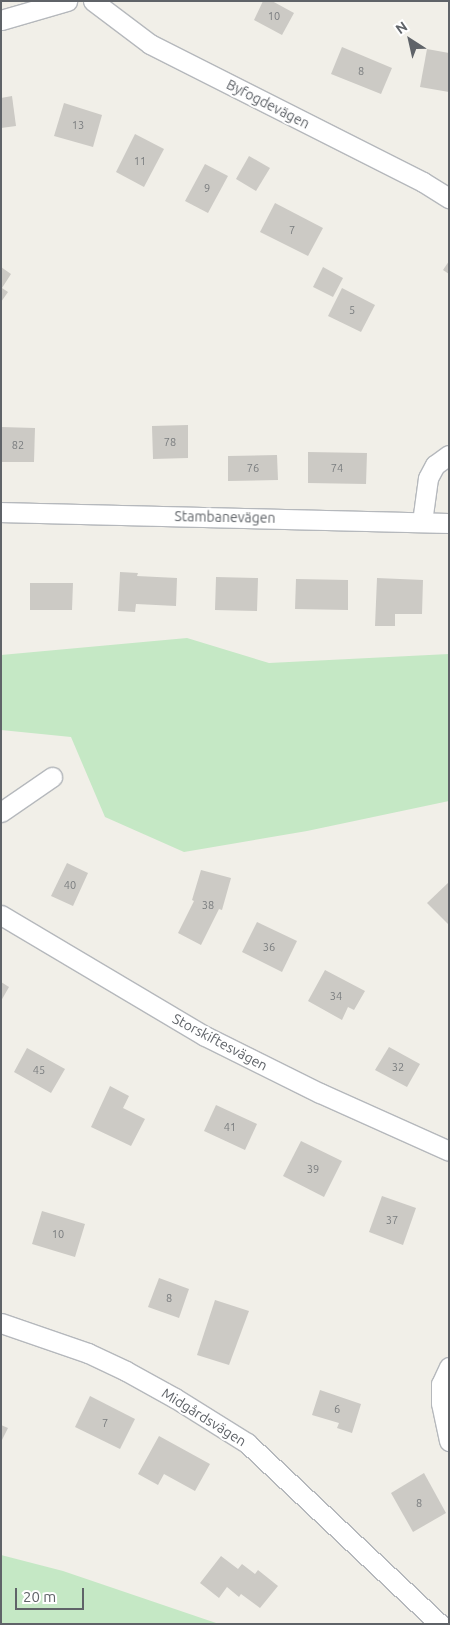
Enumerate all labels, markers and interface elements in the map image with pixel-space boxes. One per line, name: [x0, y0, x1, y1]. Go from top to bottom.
house number: 10: [268, 9, 280, 23]
north arrow: [385, 15, 435, 65]
text: N: [393, 18, 410, 37]
house number: 8: [358, 64, 364, 78]
street label: Byfogdevägen: [224, 76, 312, 132]
house number: 13: [72, 118, 84, 132]
house number: 11: [134, 154, 146, 168]
house number: 9: [204, 181, 210, 195]
house number: 7: [289, 223, 295, 237]
house number: 5: [349, 303, 355, 317]
house number: 78: [164, 435, 176, 449]
house number: 82: [12, 438, 24, 452]
house number: 76: [247, 461, 259, 475]
house number: 74: [331, 461, 343, 475]
street label: Stambanevägen: [174, 508, 276, 526]
house number: 40: [64, 878, 76, 892]
house number: 38: [202, 898, 214, 912]
house number: 36: [263, 940, 275, 954]
house number: 34: [330, 989, 342, 1003]
street label: Storskiftesvägen: [170, 1010, 270, 1074]
house number: 32: [392, 1060, 404, 1074]
house number: 45: [33, 1063, 45, 1077]
house number: 41: [224, 1120, 236, 1134]
house number: 39: [307, 1162, 319, 1176]
house number: 37: [386, 1213, 398, 1227]
house number: 10: [52, 1227, 64, 1241]
house number: 8: [166, 1291, 172, 1305]
street label: Midgårdsvägen: [159, 1384, 249, 1450]
house number: 6: [334, 1402, 340, 1416]
house number: 7: [102, 1416, 108, 1430]
house number: 8: [416, 1496, 422, 1510]
scale bar: [18, 1578, 86, 1610]
text: 20 m: [23, 1588, 56, 1605]

